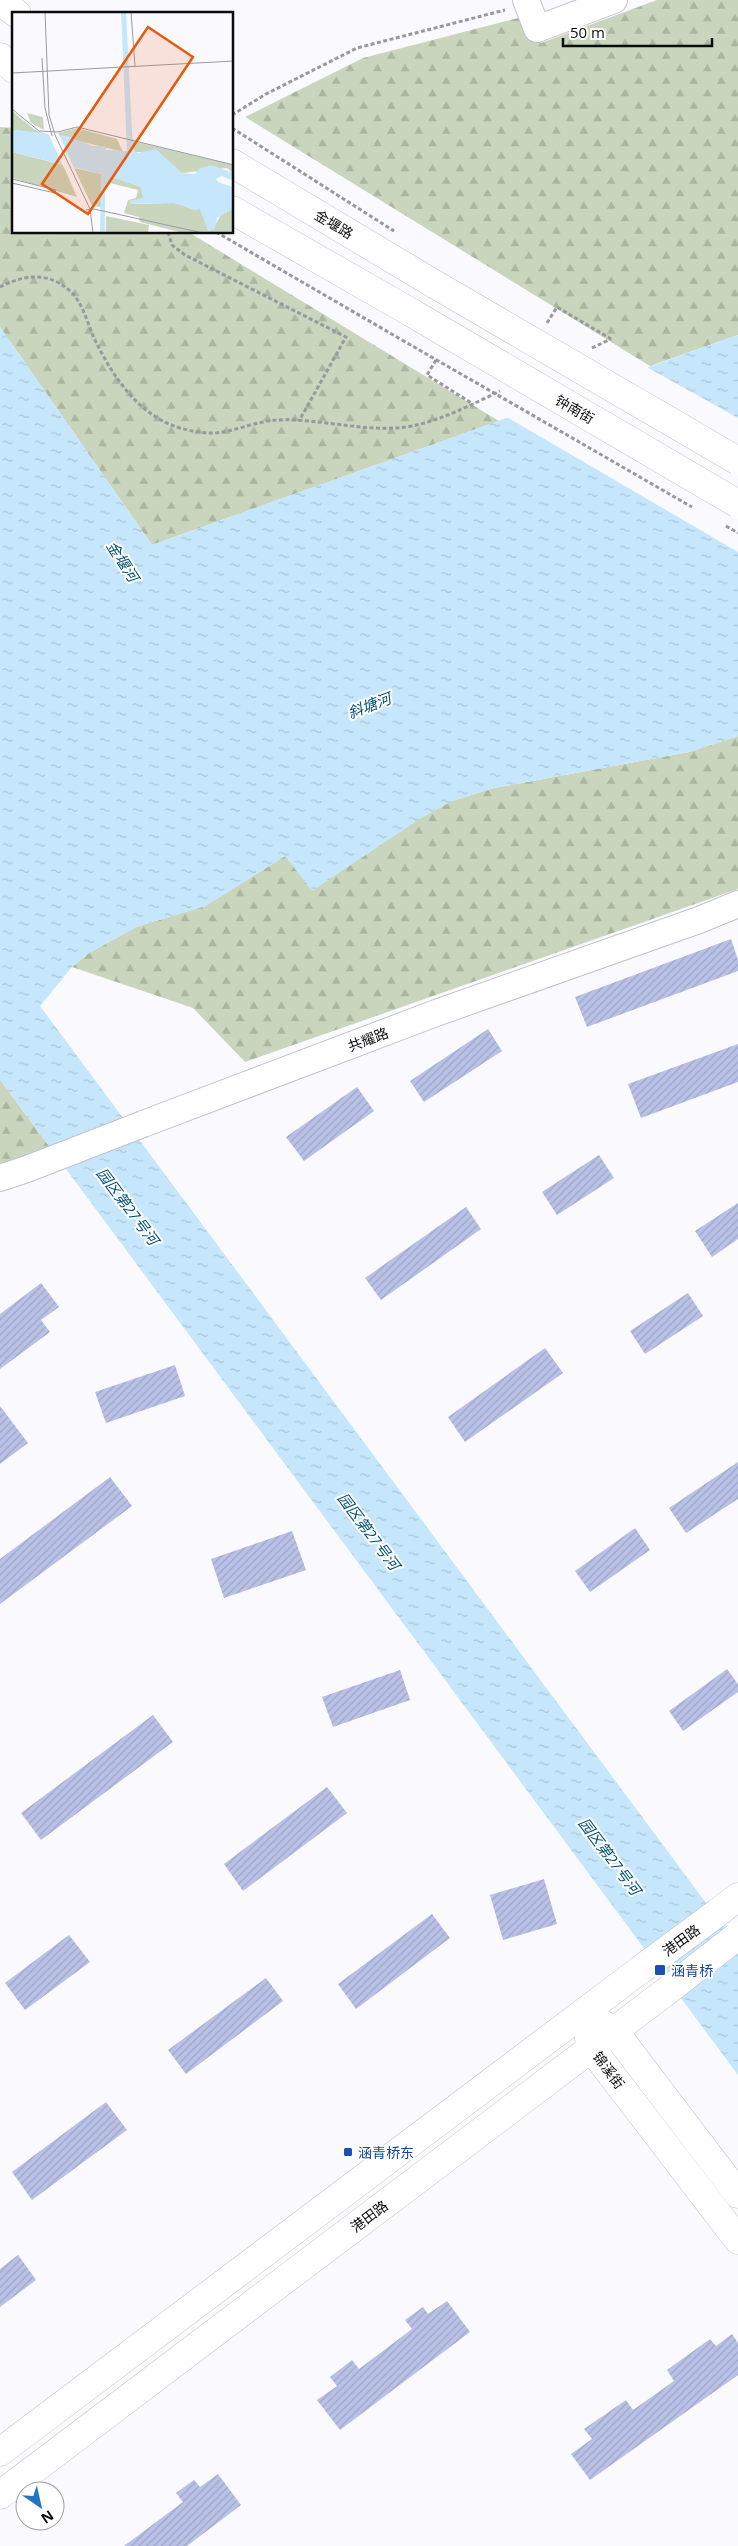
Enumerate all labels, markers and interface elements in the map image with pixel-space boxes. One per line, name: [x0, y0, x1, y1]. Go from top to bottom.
inset map: [12, 12, 234, 234]
scale bar: [563, 15, 712, 47]
text: 50 m: [570, 22, 605, 42]
street label: 金堰路: [311, 205, 357, 243]
street label: 钟南街: [552, 390, 598, 428]
water label: 金堰河: [102, 537, 145, 588]
water label: 斜塘河: [344, 687, 396, 722]
street label: 共耀路: [345, 1023, 391, 1055]
water label: 园区第27号河: [92, 1163, 165, 1251]
water label: 园区第27号河: [333, 1488, 406, 1576]
water label: 园区第27号河: [574, 1813, 647, 1901]
street label: 港田路: [658, 1920, 704, 1960]
place label: 涵青桥: [671, 1961, 713, 1980]
marker: 涵青桥: [653, 1963, 667, 1977]
street label: 锦溪街: [589, 2048, 629, 2092]
place label: 涵青桥东: [358, 2143, 414, 2162]
marker: 涵青桥东: [342, 2146, 354, 2158]
street label: 港田路: [347, 2196, 391, 2236]
north arrow: [15, 2481, 65, 2531]
text: N: [38, 2506, 58, 2528]

